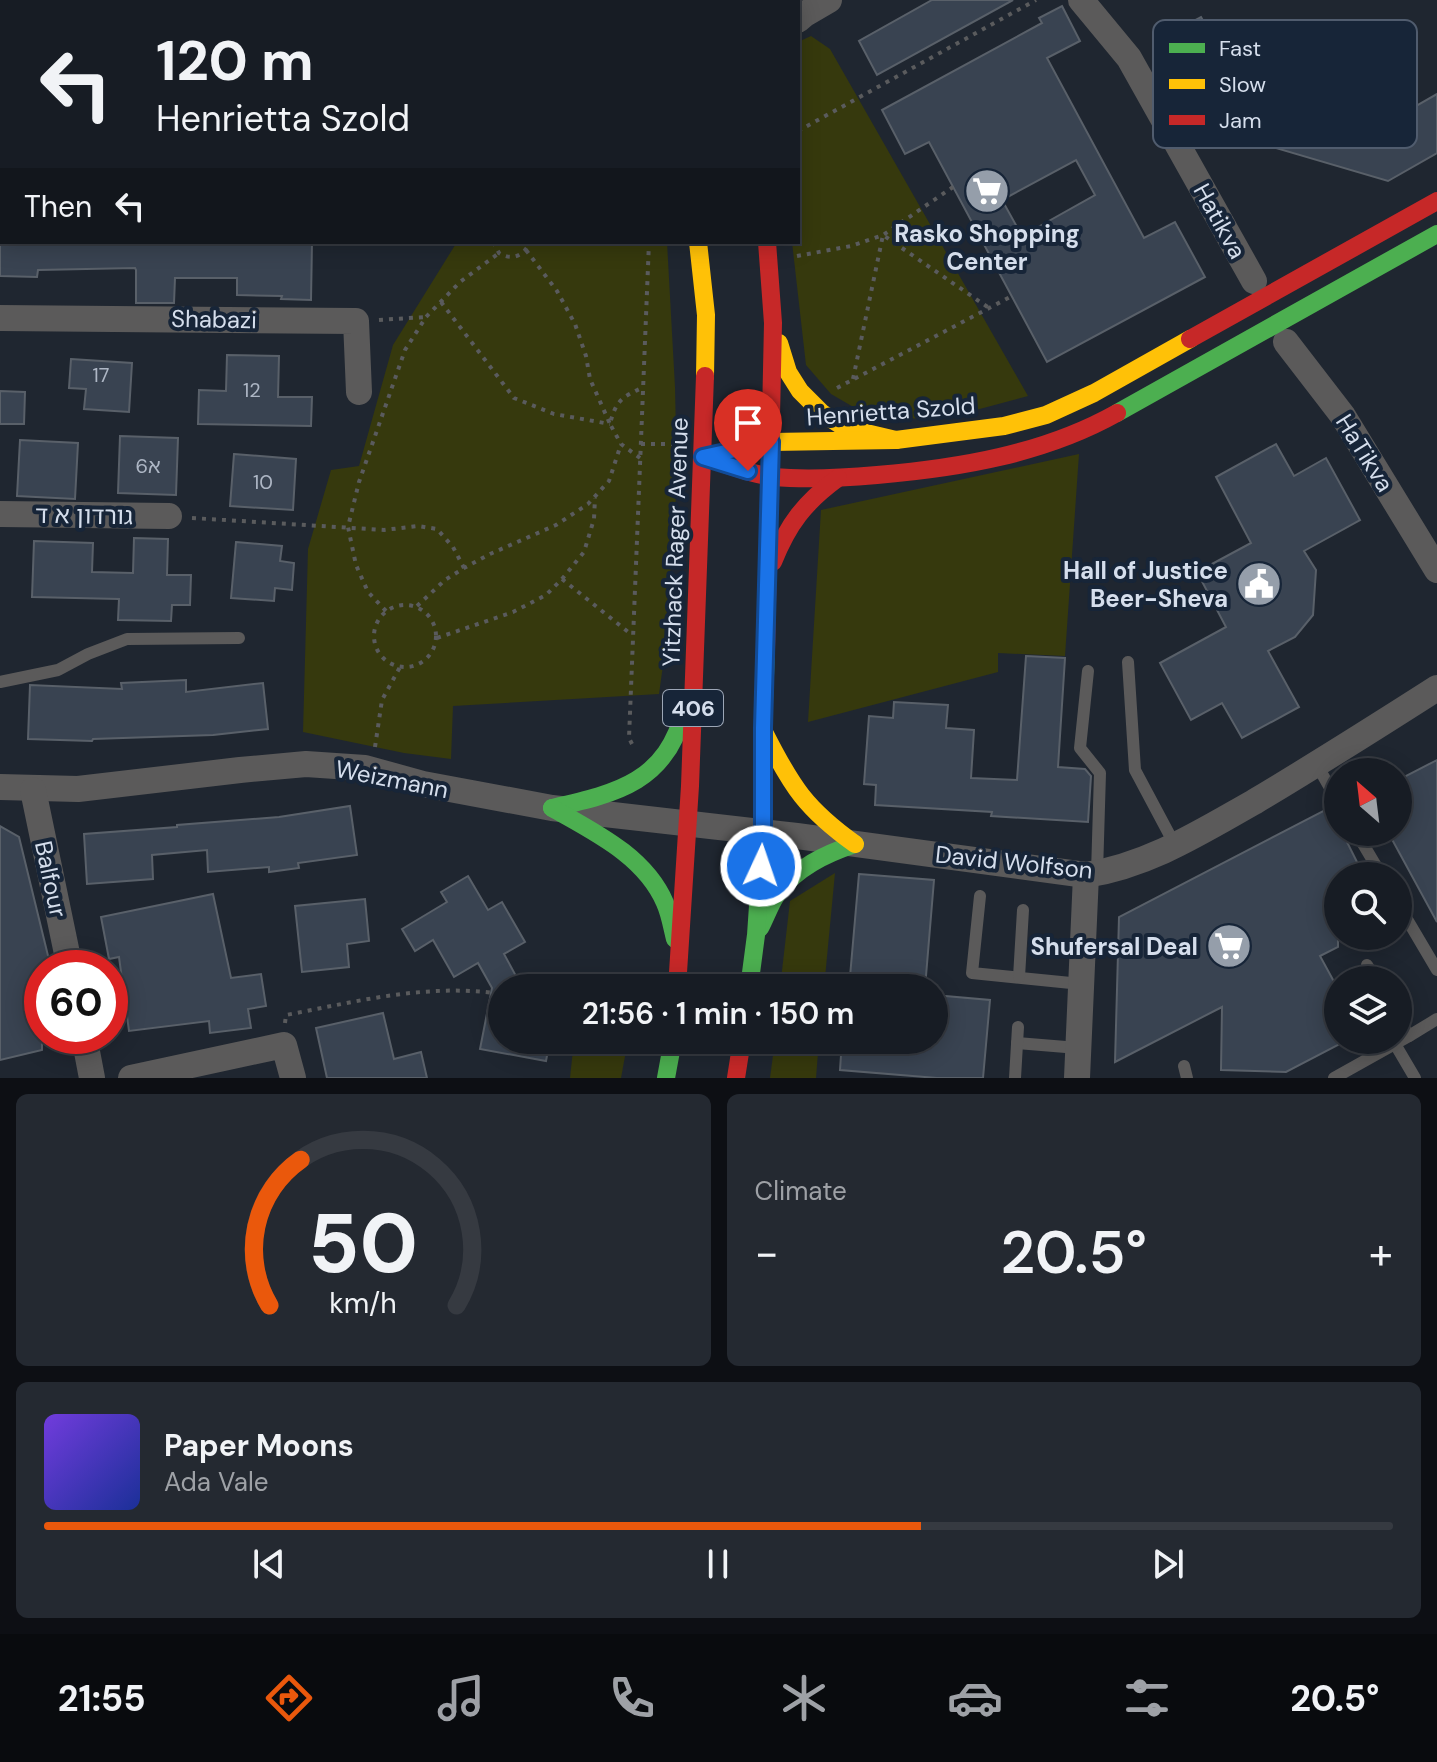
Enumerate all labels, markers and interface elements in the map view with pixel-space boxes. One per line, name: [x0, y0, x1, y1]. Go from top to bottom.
legend: [1153, 20, 1417, 148]
text: 120 m: [156, 24, 314, 97]
icon: left: [24, 32, 128, 136]
text: Fast: [1219, 34, 1261, 63]
text: Slow: [1219, 70, 1266, 99]
text: Henrietta Szold: [156, 95, 410, 142]
text: Jam: [1219, 106, 1262, 135]
supermarket icon: Rasko Shopping Center: [963, 167, 1011, 215]
street label: Hatikva: [1187, 178, 1253, 264]
icon: left: [108, 184, 152, 228]
text: Then: [24, 187, 92, 226]
place label: Rasko Shopping Center: [894, 218, 1080, 277]
street label: Shabazi: [171, 303, 257, 335]
house number: 17: [93, 362, 109, 388]
house number: 12: [243, 377, 261, 403]
pin: [714, 389, 782, 471]
street label: Henrietta Szold: [805, 390, 977, 432]
icon: arrive: [726, 401, 770, 445]
street label: HaTikva: [1329, 408, 1401, 498]
street label: Yitzhack Rager Avenue: [655, 417, 695, 667]
house number: 6א: [135, 453, 161, 479]
house number: 10: [253, 469, 273, 495]
street label: גורדון א ד: [35, 499, 133, 531]
place label: Hall of Justice Beer-Sheva: [1063, 555, 1228, 614]
public building icon: Hall of Justice Beer-Sheva: [1235, 560, 1283, 608]
road number: 406: [663, 690, 723, 726]
street label: Weizmann: [333, 753, 451, 805]
north arrow: [1324, 758, 1412, 846]
map controls: [1324, 758, 1412, 1054]
position arrow: [719, 824, 803, 908]
street label: Balfour: [28, 838, 74, 920]
street label: David Wolfson: [934, 838, 1094, 886]
button: search: [1324, 862, 1412, 950]
supermarket icon: Shufersal Deal: [1205, 922, 1253, 970]
place label: Shufersal Deal: [1030, 931, 1198, 962]
speed limit sign: 60: [24, 950, 128, 1054]
button: layers: [1324, 966, 1412, 1054]
text: 21:56 · 1 min · 150 m: [582, 994, 854, 1033]
text: Climate: [755, 1174, 847, 1208]
text: 50: [308, 1189, 418, 1298]
text: 20.5°: [1001, 1213, 1147, 1292]
text: −: [755, 1224, 779, 1282]
text: +: [1369, 1224, 1393, 1282]
text: km/h: [329, 1285, 397, 1322]
text: Paper Moons: [164, 1426, 354, 1465]
text: Ada Vale: [164, 1465, 269, 1499]
icon: previous: [247, 1542, 291, 1586]
icon: pause: [696, 1542, 740, 1586]
icon: next: [1146, 1542, 1190, 1586]
icon: directions: [261, 1670, 317, 1726]
icon: music: [433, 1670, 489, 1726]
icon: phone: [604, 1670, 660, 1726]
icon: climate: [776, 1670, 832, 1726]
icon: car: [947, 1670, 1003, 1726]
icon: filters: [1119, 1670, 1175, 1726]
text: 21:55: [58, 1675, 146, 1722]
text: 20.5°: [1290, 1675, 1379, 1722]

